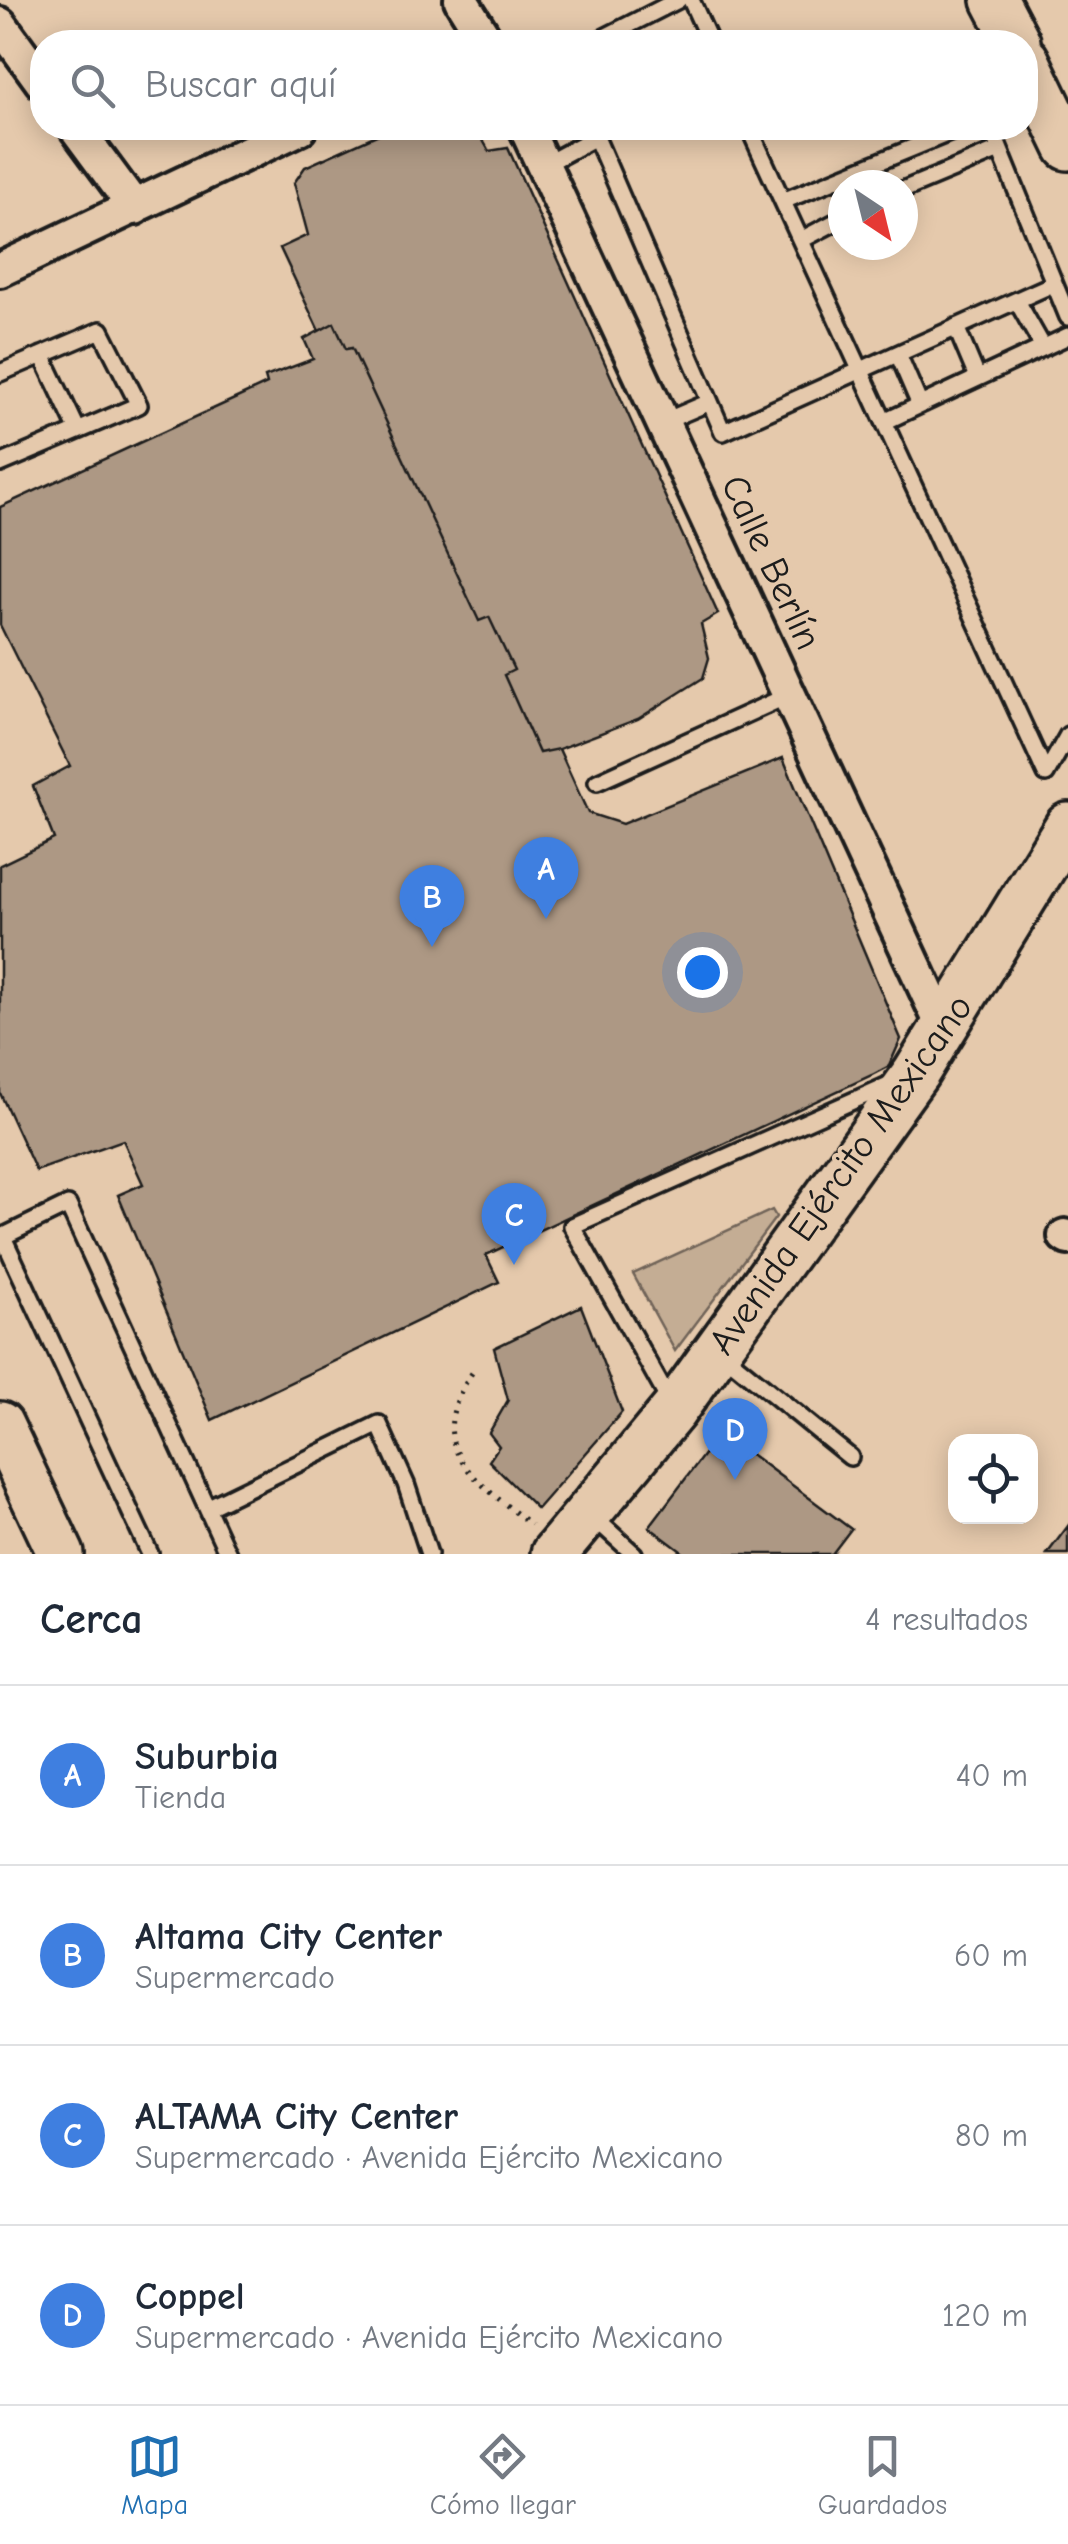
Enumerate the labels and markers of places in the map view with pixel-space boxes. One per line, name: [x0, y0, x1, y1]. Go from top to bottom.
pin: A: [514, 836, 578, 919]
pin: B: [400, 864, 464, 947]
pin: C: [482, 1182, 546, 1265]
pin: D: [702, 1398, 768, 1480]

